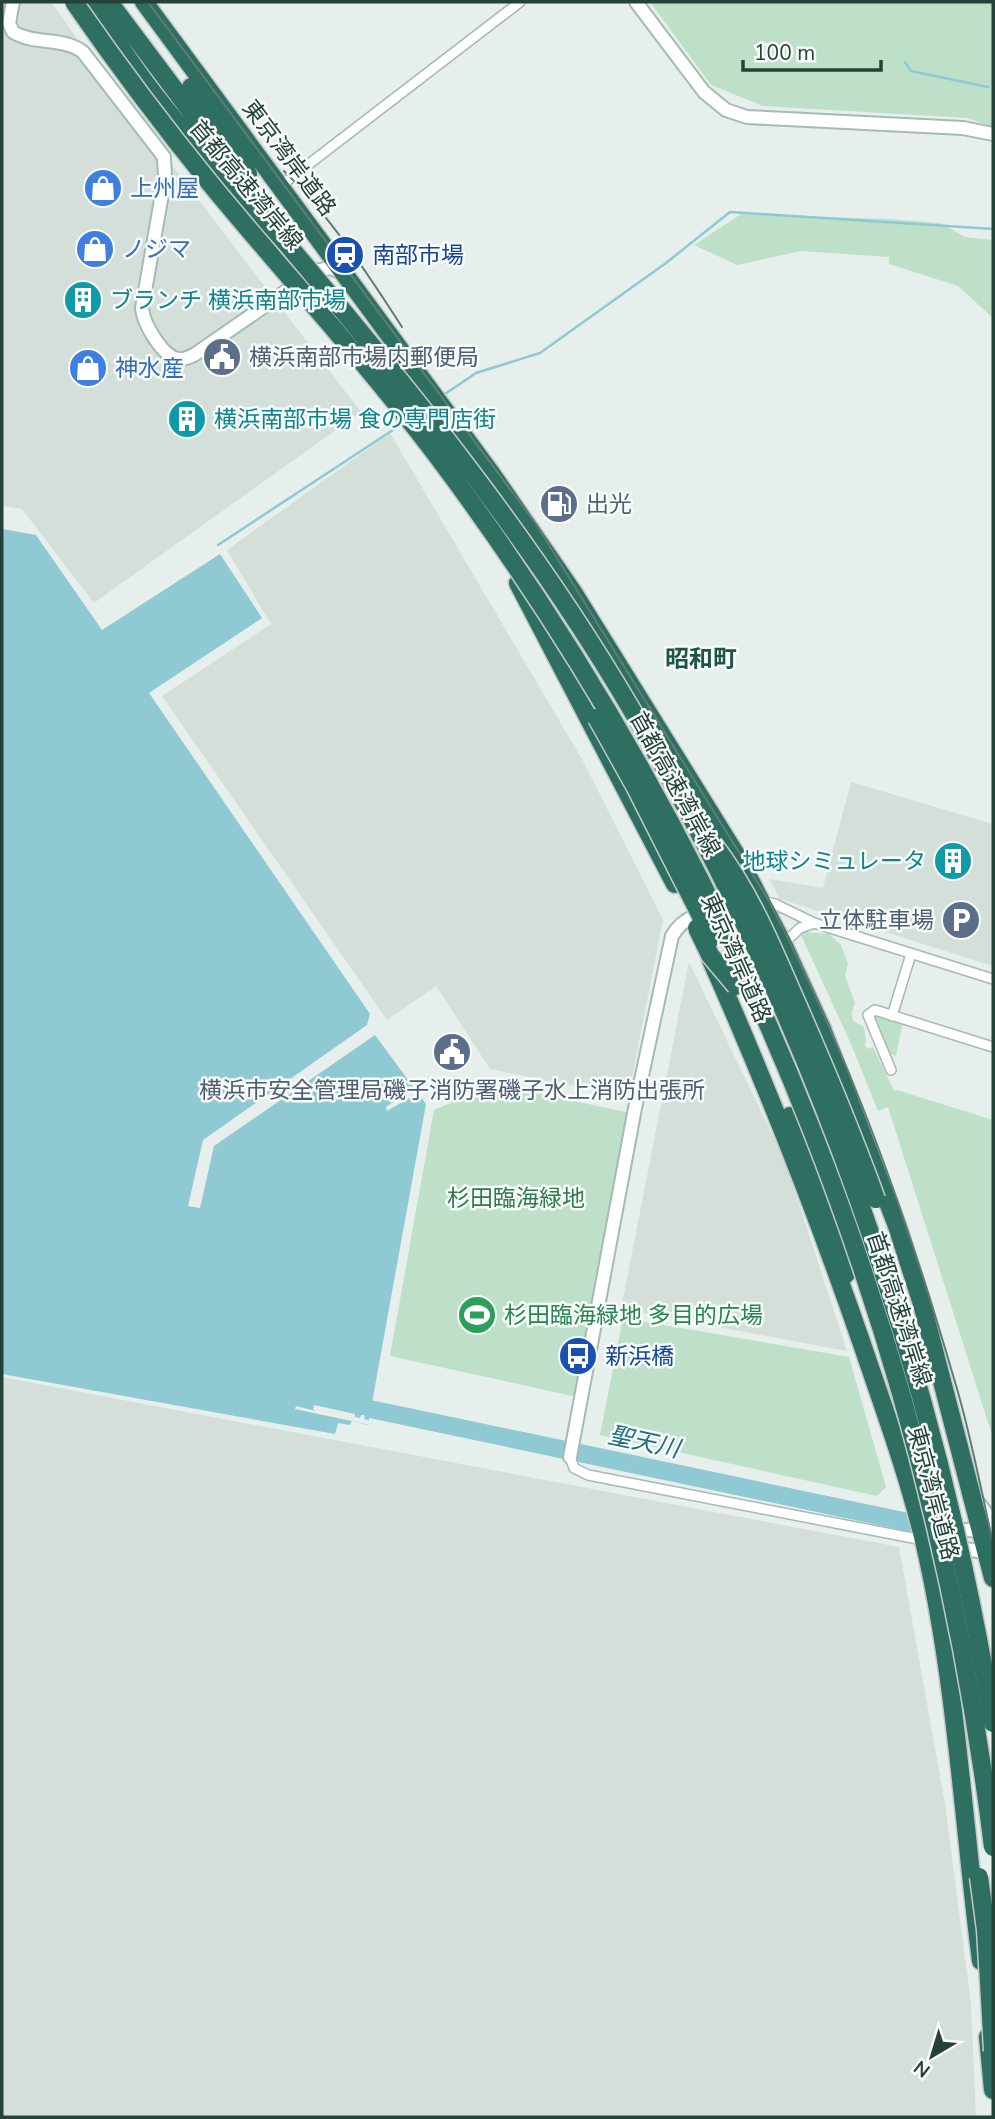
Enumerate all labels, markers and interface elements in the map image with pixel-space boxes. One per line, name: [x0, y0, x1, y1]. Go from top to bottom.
scale bar: [743, 28, 881, 72]
text: 100 m: [754, 39, 815, 67]
street label: 東京湾岸道路: [235, 94, 343, 222]
street label: 首都高速湾岸線: [182, 113, 310, 257]
shop icon: 上州屋: [82, 167, 124, 209]
place label: 上州屋: [130, 173, 199, 204]
shop icon: ノジマ: [74, 228, 116, 270]
place label: ノジマ: [122, 234, 191, 265]
station icon: 南部市場: [324, 234, 366, 276]
place label: 南部市場: [372, 240, 464, 271]
building icon: ブランチ 横浜南部市場: [62, 279, 104, 321]
place label: ブランチ 横浜南部市場: [110, 285, 346, 316]
public building icon: 横浜南部市場内郵便局: [201, 336, 243, 378]
place label: 横浜南部市場内郵便局: [249, 342, 479, 373]
shop icon: 神水産: [67, 347, 109, 389]
place label: 神水産: [115, 353, 184, 384]
building icon: 横浜南部市場 食の専門店街: [166, 398, 208, 440]
place label: 横浜南部市場 食の専門店街: [214, 404, 496, 435]
fuel station icon: 出光: [538, 483, 580, 525]
place label: 出光: [586, 489, 632, 520]
district label: 昭和町: [665, 643, 737, 675]
street label: 首都高速湾岸線: [622, 706, 728, 862]
building icon: 地球シミュレータ: [932, 840, 974, 882]
place label: 地球シミュレータ: [742, 846, 926, 877]
street label: 東京湾岸道路: [694, 889, 778, 1027]
parking icon: 立体駐車場: [940, 899, 982, 941]
place label: 立体駐車場: [819, 905, 934, 936]
public building icon: 横浜市安全管理局磯子消防署磯子水上消防出張所: [431, 1031, 473, 1073]
place label: 横浜市安全管理局磯子消防署磯子水上消防出張所: [199, 1075, 705, 1106]
park label: 杉田臨海緑地: [447, 1183, 585, 1214]
street label: 首都高速湾岸線: [859, 1228, 939, 1390]
sports icon: 杉田臨海緑地 多目的広場: [456, 1294, 498, 1336]
place label: 杉田臨海緑地 多目的広場: [504, 1300, 763, 1331]
bus stop icon: 新浜橋: [557, 1335, 599, 1377]
place label: 新浜橋: [605, 1341, 674, 1372]
water label: 聖天川: [605, 1419, 685, 1466]
street label: 東京湾岸道路: [900, 1422, 966, 1564]
north arrow: [897, 2021, 967, 2091]
text: N: [909, 2054, 936, 2083]

